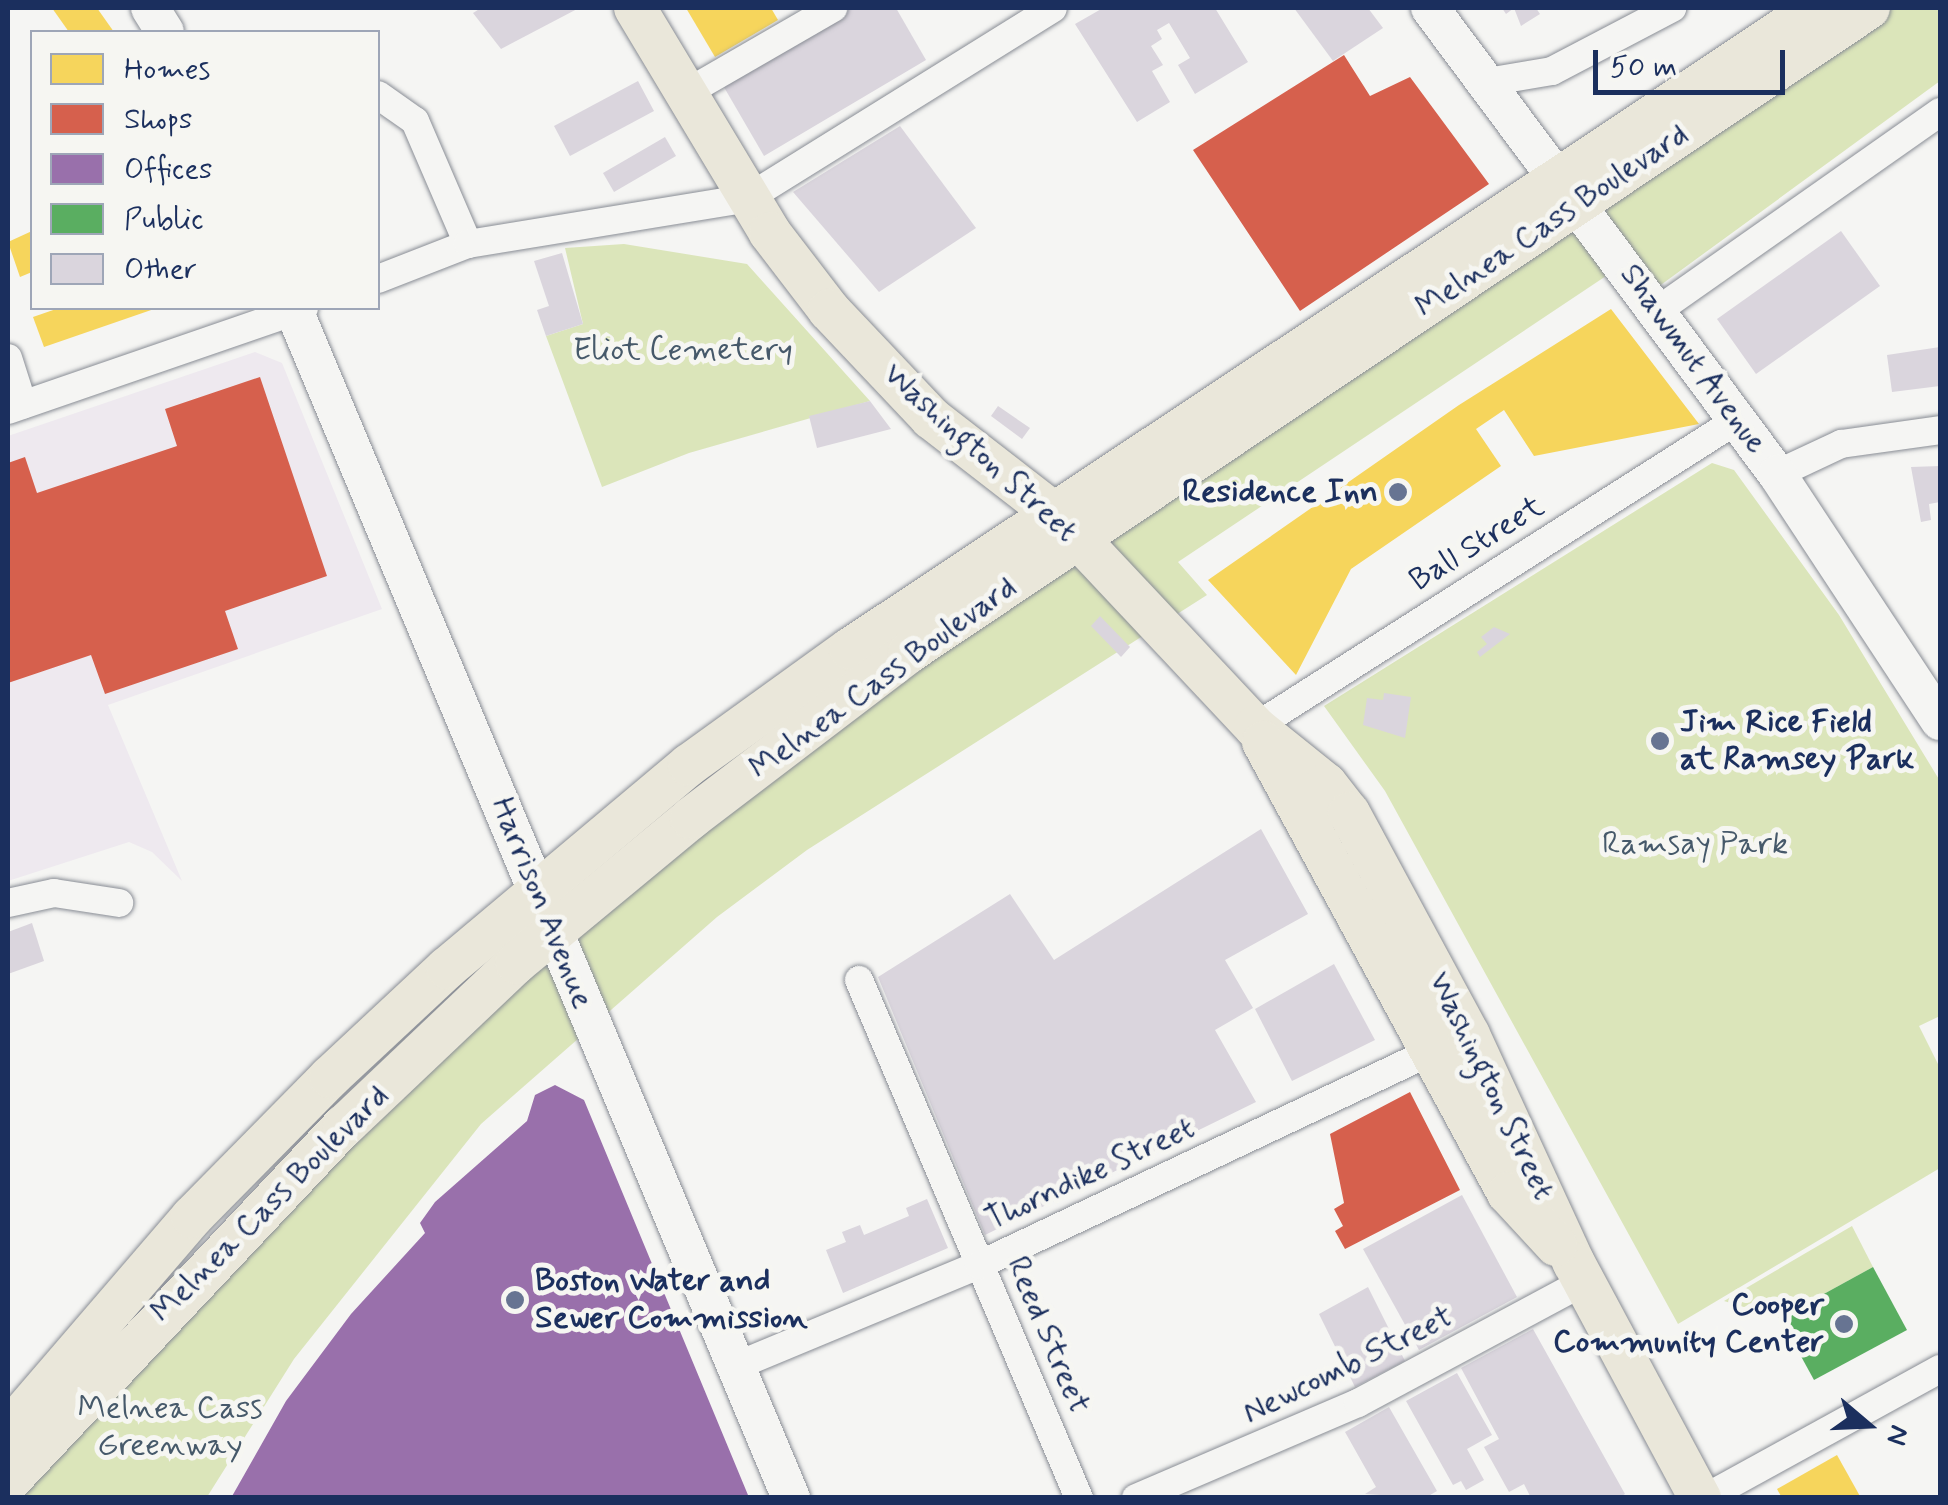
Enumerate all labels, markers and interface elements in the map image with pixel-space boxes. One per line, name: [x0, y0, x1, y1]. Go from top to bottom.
legend: [30, 30, 380, 310]
scale bar: [1598, 30, 1790, 92]
text: 50 m: [1610, 48, 1677, 87]
text: Homes: [124, 50, 210, 89]
text: Shops: [124, 100, 192, 139]
street label: Melnea Cass Boulevard: [1408, 115, 1696, 327]
text: Offices: [124, 150, 212, 189]
text: Public: [124, 200, 204, 239]
text: Other: [124, 250, 197, 289]
street label: Shawmut Avenue: [1609, 253, 1777, 465]
park label: Eliot Cemetery: [573, 331, 793, 369]
street label: Washington Street: [873, 354, 1087, 552]
place label: Residence Inn: [1184, 473, 1378, 511]
marker: Residence Inn: [1387, 481, 1409, 503]
street label: Ball Street: [1403, 488, 1551, 600]
street label: Melnea Cass Boulevard: [742, 568, 1024, 788]
place label: Jim Rice Field at Ramsey Park: [1680, 704, 1903, 779]
marker: Jim Rice Field at Ramsey Park: [1649, 730, 1671, 752]
street label: Harrison Avenue: [482, 791, 602, 1015]
park label: Ramsay Park: [1604, 825, 1786, 863]
street label: Washington Street: [1418, 964, 1564, 1208]
street label: Melnea Cass Boulevard: [143, 1077, 397, 1331]
street label: Thorndike Street: [977, 1108, 1203, 1240]
street label: Reed Street: [998, 1251, 1098, 1419]
place label: Boston Water and Sewer Commission: [535, 1263, 810, 1338]
place label: Cooper Community Center: [1553, 1287, 1824, 1362]
marker: Boston Water and Sewer Commission: [504, 1289, 526, 1311]
street label: Newcomb Street: [1237, 1298, 1459, 1432]
marker: Cooper Community Center: [1833, 1313, 1855, 1335]
north arrow: [1818, 1375, 1918, 1475]
park label: Melnea Cass Greenway: [77, 1390, 263, 1465]
text: N: [1876, 1420, 1917, 1450]

